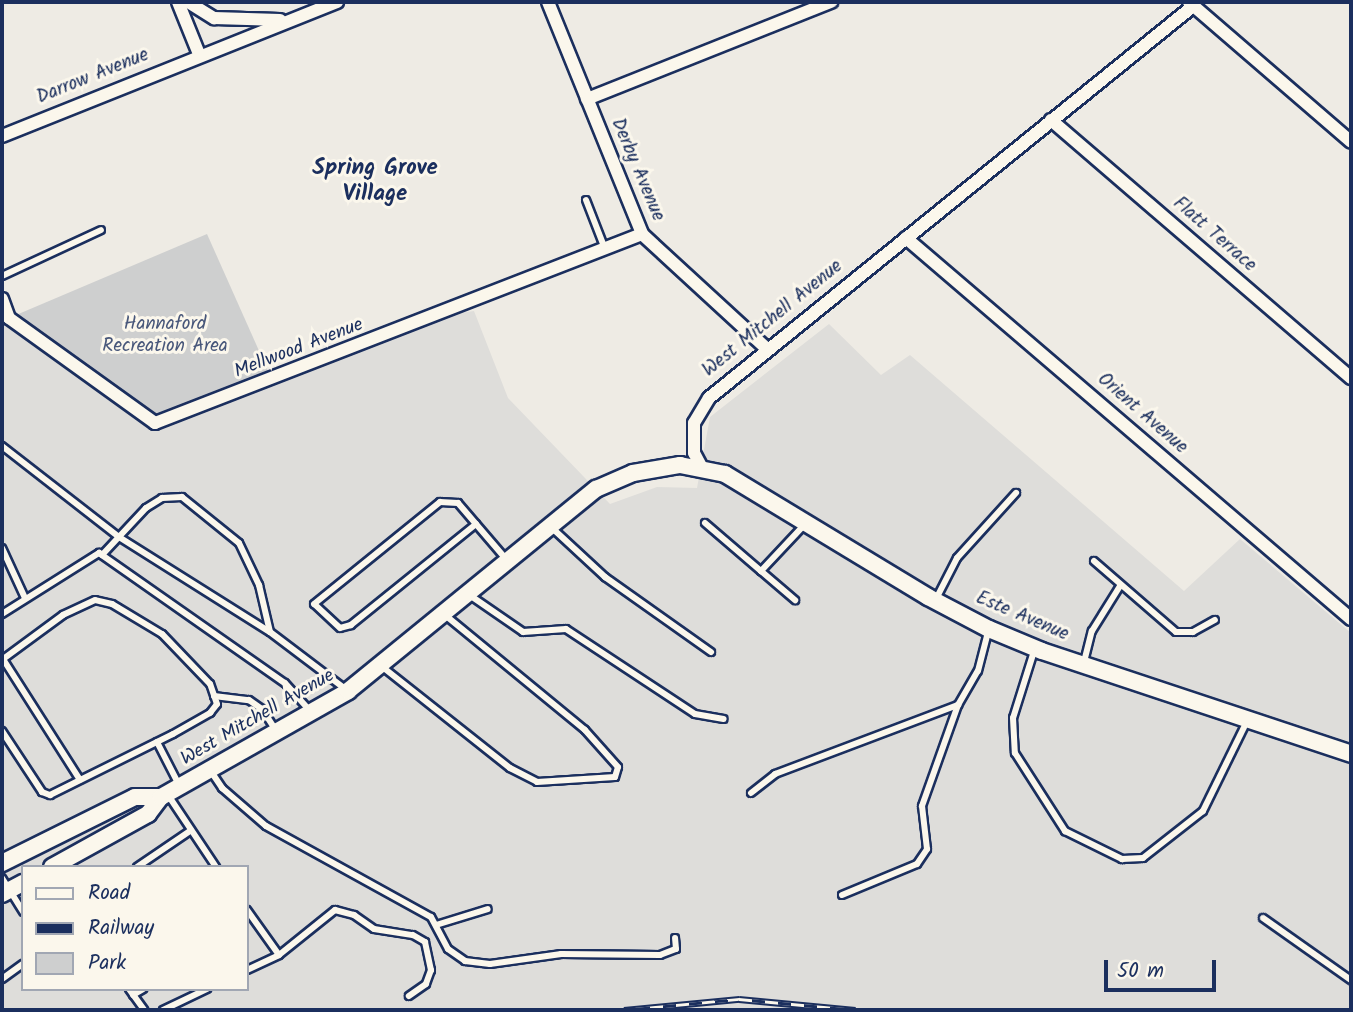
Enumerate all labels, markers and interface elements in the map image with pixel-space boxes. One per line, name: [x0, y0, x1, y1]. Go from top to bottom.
street label: Darrow Avenue: [34, 44, 152, 110]
street label: Derby Avenue: [605, 115, 669, 225]
district label: Spring Grove Village: [312, 154, 438, 208]
street label: Flatt Terrace: [1168, 193, 1260, 277]
street label: West Mitchell Avenue: [698, 256, 848, 382]
park label: Hannaford Recreation Area: [102, 314, 228, 358]
street label: Mellwood Avenue: [231, 314, 367, 384]
street label: Orient Avenue: [1092, 369, 1192, 459]
street label: Este Avenue: [972, 587, 1072, 647]
street label: West Mitchell Avenue: [177, 665, 339, 771]
legend: [21, 865, 248, 991]
text: Road: [88, 877, 130, 910]
text: Railway: [88, 912, 154, 945]
scale bar: [1108, 946, 1220, 990]
text: Park: [88, 947, 126, 980]
text: 50 m: [1117, 955, 1164, 988]

